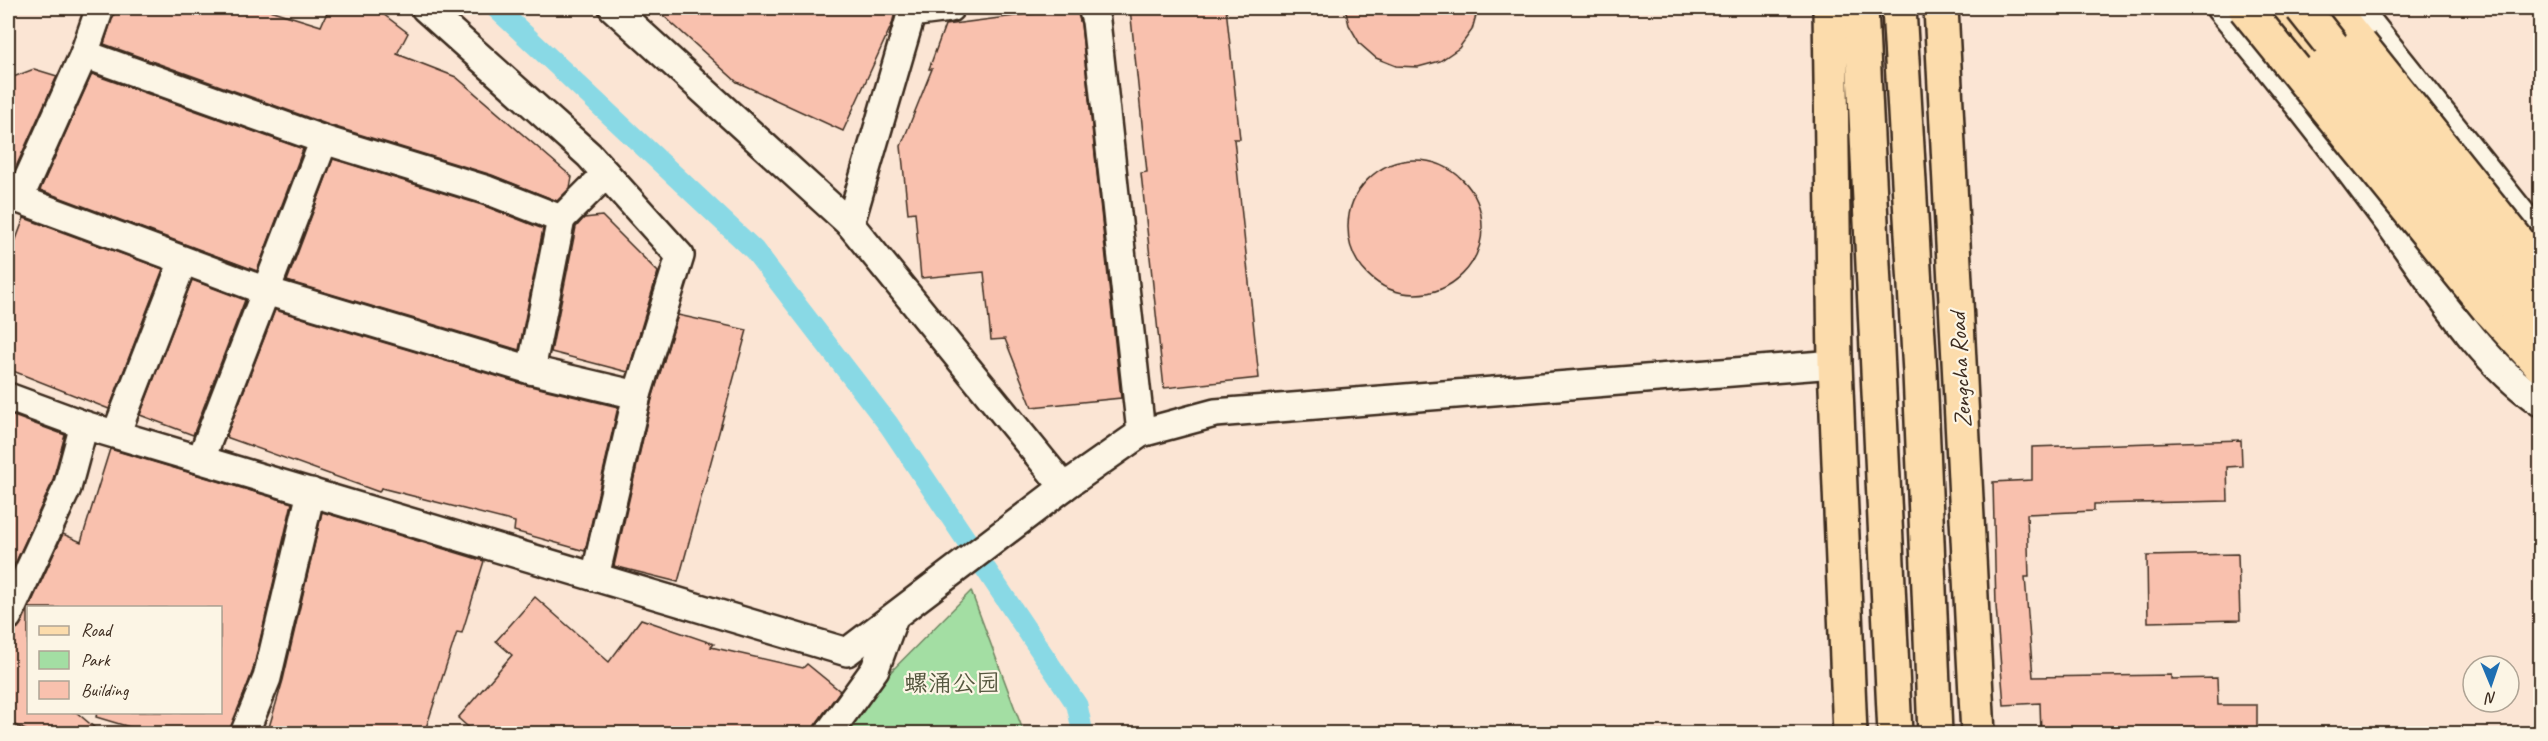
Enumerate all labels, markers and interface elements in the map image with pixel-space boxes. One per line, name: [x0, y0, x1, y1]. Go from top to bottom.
street label: Zengcha Road: [1942, 308, 1978, 428]
legend: [27, 606, 222, 714]
text: Road: [81, 619, 114, 641]
text: Park: [81, 649, 111, 671]
north arrow: [2461, 654, 2521, 714]
park label: 螺涌公园: [904, 668, 1000, 698]
text: Building: [81, 679, 130, 701]
text: N: [2483, 688, 2497, 708]

